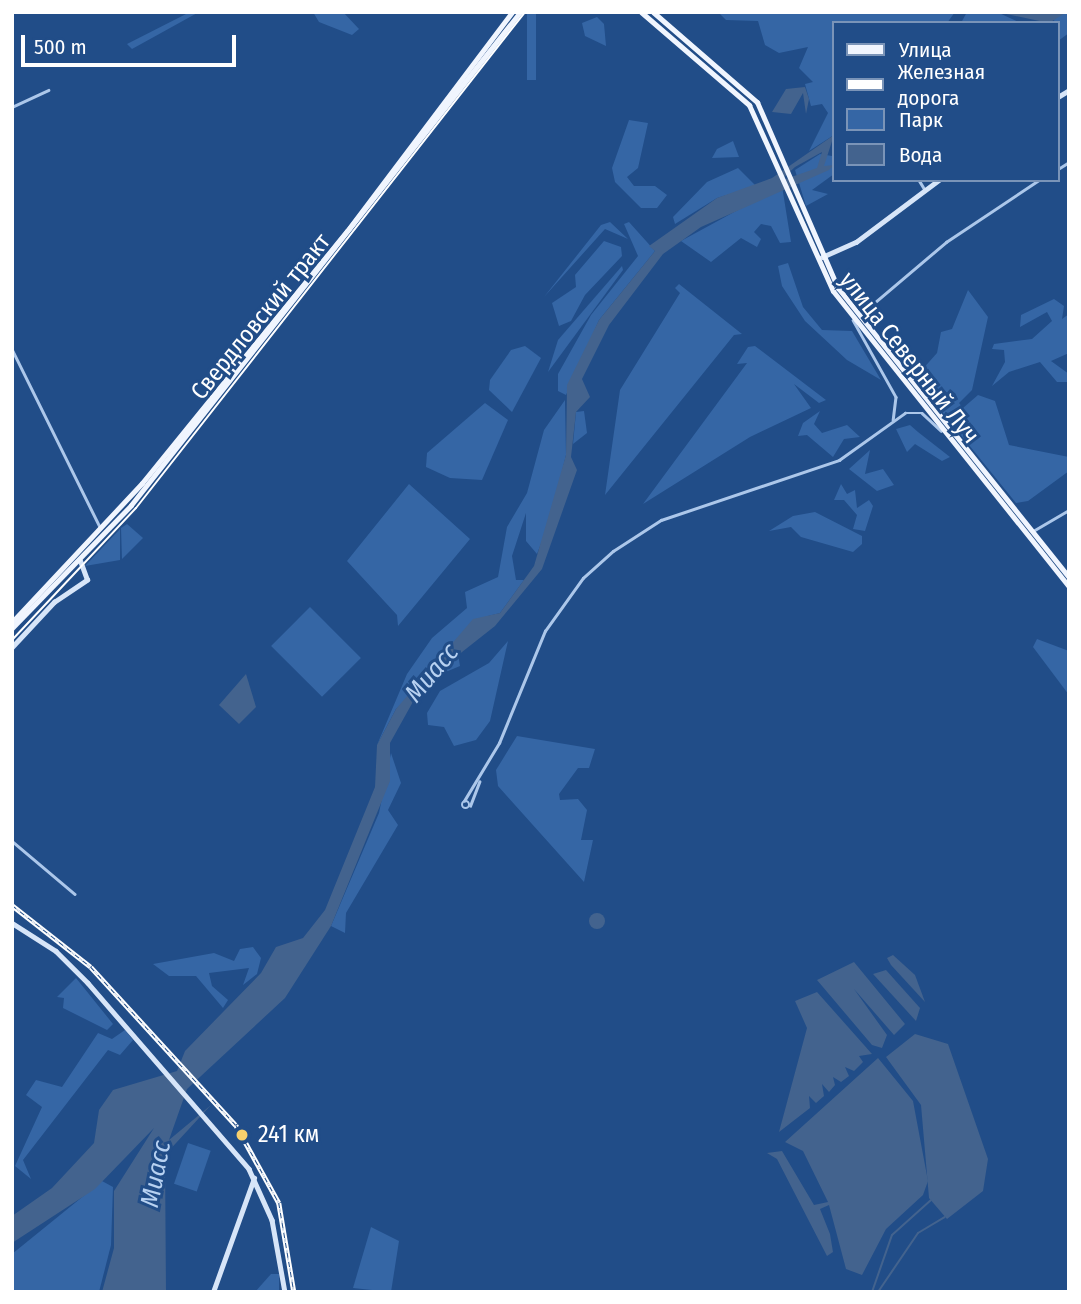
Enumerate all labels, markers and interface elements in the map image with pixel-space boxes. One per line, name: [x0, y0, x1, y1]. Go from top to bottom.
scale bar: [24, 21, 240, 65]
legend: [832, 21, 1060, 182]
text: 500 m: [34, 34, 87, 60]
text: Улица: [899, 37, 952, 63]
text: Железная дорога: [898, 59, 985, 111]
text: Парк: [899, 107, 943, 133]
text: Вода: [899, 142, 942, 168]
street label: Свердловский тракт: [185, 228, 337, 406]
street label: улица Северный Луч: [833, 266, 985, 450]
water label: Миасс: [398, 637, 466, 709]
place label: 241 км: [258, 1121, 319, 1149]
marker: 241 км: [232, 1125, 252, 1145]
water label: Миасс: [134, 1138, 178, 1210]

